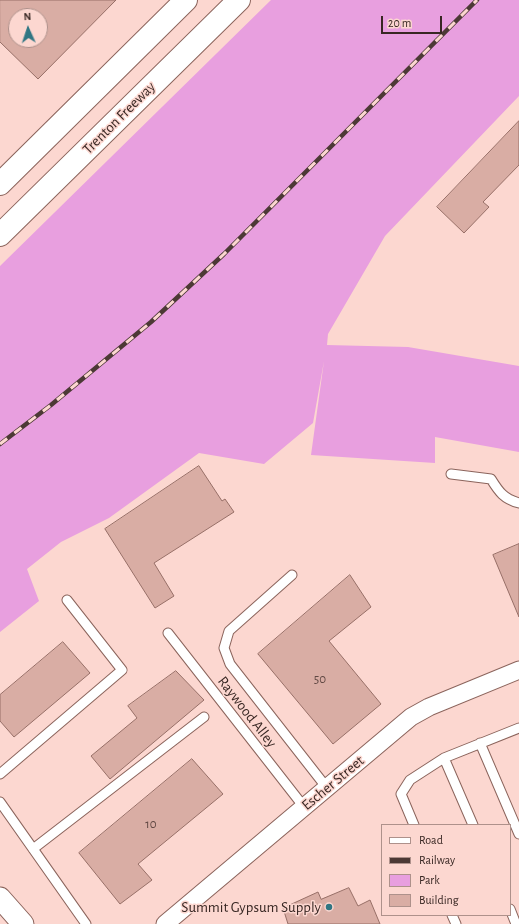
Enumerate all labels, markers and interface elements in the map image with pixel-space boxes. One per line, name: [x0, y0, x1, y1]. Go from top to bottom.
north arrow: [8, 8, 48, 48]
scale bar: [383, 8, 444, 34]
text: N: [23, 11, 32, 22]
text: 20 m: [388, 17, 411, 29]
street label: Trenton Freeway: [79, 78, 159, 158]
house number: 50: [314, 671, 326, 687]
street label: Raywood Alley: [214, 673, 280, 751]
street label: Escher Street: [298, 752, 368, 814]
house number: 10: [145, 816, 157, 832]
legend: [381, 824, 511, 916]
text: Road: [419, 834, 443, 846]
text: Railway: [419, 854, 455, 866]
text: Park: [419, 874, 440, 886]
text: Building: [419, 894, 459, 906]
place label: Summit Gypsum Supply: [181, 898, 321, 916]
marker: Summit Gypsum Supply: [324, 902, 334, 912]

